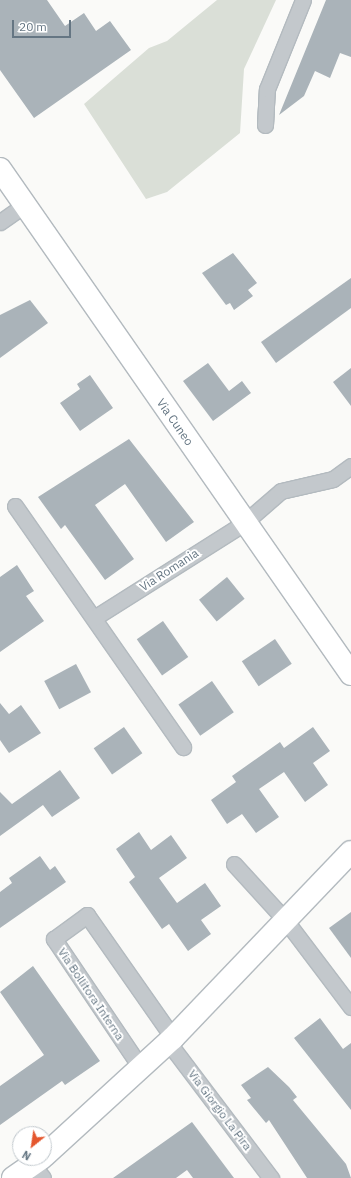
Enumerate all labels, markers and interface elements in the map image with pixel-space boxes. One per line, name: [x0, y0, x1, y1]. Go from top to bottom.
scale bar: [14, 12, 73, 38]
text: 20 m: [19, 19, 47, 34]
street label: Via Cuneo: [154, 396, 196, 448]
street label: Via Romania: [137, 546, 201, 594]
street label: Via Bollitora Interna: [55, 945, 127, 1043]
street label: Via Giorgio La Pira: [185, 1067, 255, 1153]
north arrow: [12, 1126, 52, 1166]
text: N: [20, 1147, 33, 1164]

